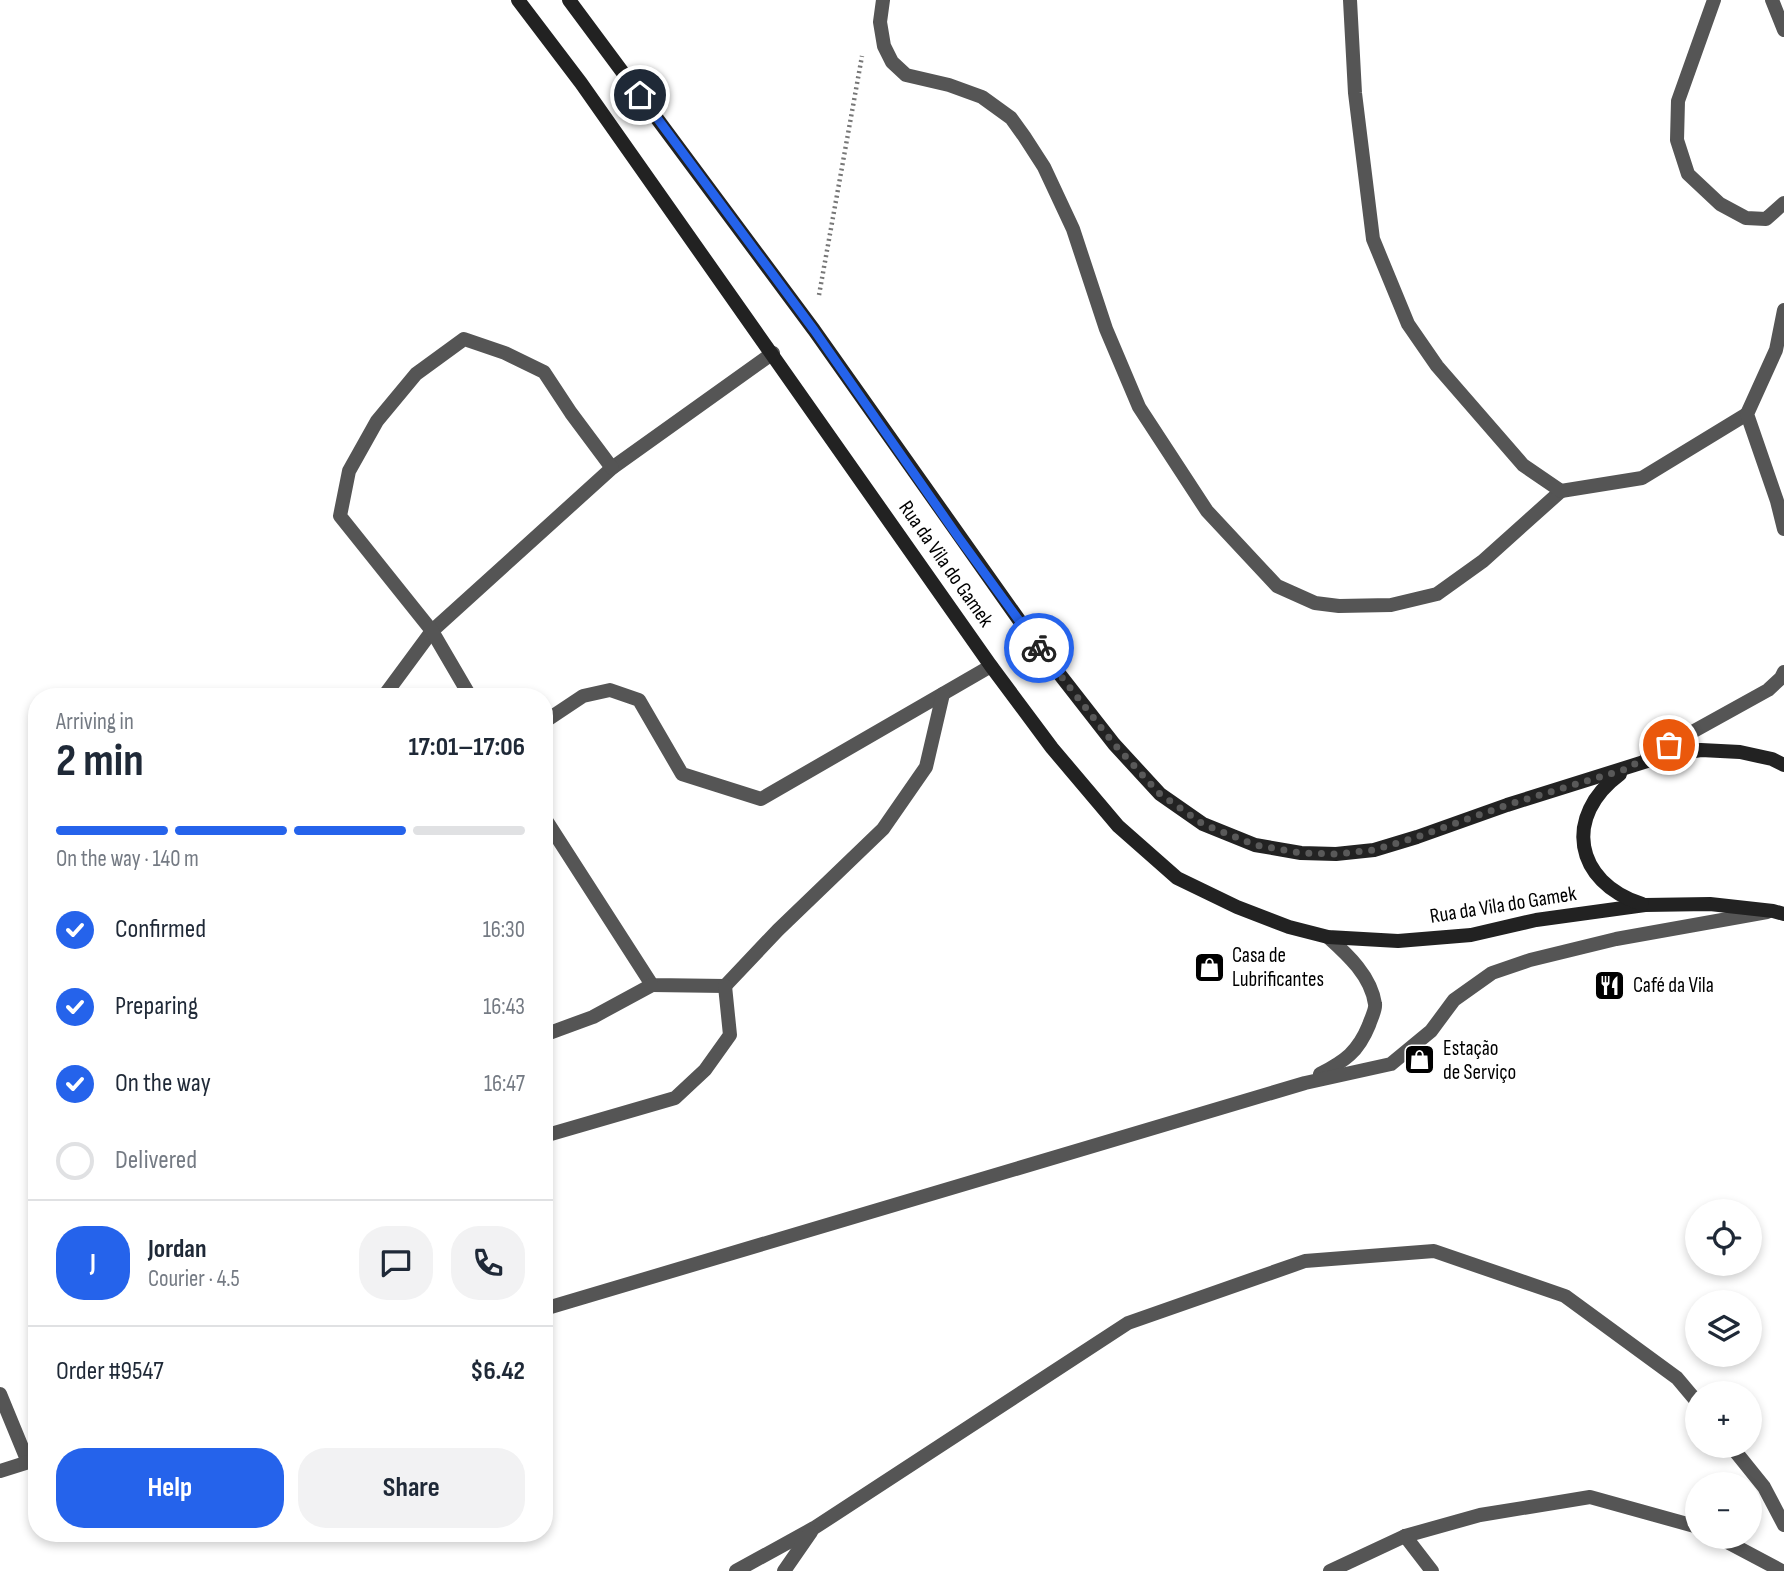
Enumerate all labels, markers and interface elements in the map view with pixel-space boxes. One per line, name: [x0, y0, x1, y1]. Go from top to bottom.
pin: [610, 65, 670, 125]
icon: home: [621, 76, 659, 114]
street label: Rua da Vila do Gamek: [893, 496, 999, 632]
courier: [1004, 613, 1074, 683]
icon: bike: [1020, 629, 1058, 667]
text: Arriving in: [56, 708, 134, 736]
pin: [1639, 715, 1699, 775]
icon: bag: [1650, 726, 1688, 764]
text: 17:01–17:06: [409, 732, 525, 763]
text: 2 min: [56, 734, 144, 789]
text: On the way · 140 m: [56, 845, 199, 873]
street label: Rua da Vila do Gamek: [1428, 881, 1578, 929]
icon: check: [56, 911, 94, 949]
text: Confirmed: [115, 914, 206, 945]
text: 16:30: [483, 916, 525, 944]
place label: Casa de Lubrificantes: [1232, 943, 1324, 992]
shop icon: Casa de Lubrificantes: [1192, 950, 1226, 984]
restaurant icon: Café da Vila: [1593, 968, 1627, 1002]
place label: Café da Vila: [1633, 973, 1714, 998]
icon: check: [56, 988, 94, 1026]
text: Preparing: [115, 991, 198, 1022]
text: 16:43: [483, 993, 525, 1021]
place label: Estação de Serviço: [1443, 1036, 1516, 1085]
shop icon: Estação de Serviço: [1403, 1043, 1437, 1077]
icon: check: [56, 1065, 94, 1103]
text: On the way: [115, 1068, 211, 1099]
text: 16:47: [484, 1070, 525, 1098]
text: Delivered: [115, 1145, 197, 1176]
map controls: [1685, 1199, 1762, 1549]
button: locate: [1685, 1199, 1762, 1276]
button: chat: [359, 1226, 433, 1300]
button: phone: [451, 1226, 525, 1300]
text: Jordan: [148, 1234, 206, 1265]
text: J: [90, 1248, 96, 1279]
text: Courier · 4.5: [148, 1265, 240, 1293]
button: layers: [1685, 1290, 1762, 1367]
text: Order #9547: [56, 1356, 164, 1387]
text: $6.42: [470, 1356, 525, 1387]
button: +: [1685, 1381, 1762, 1458]
button: Help: [56, 1448, 284, 1528]
button: Share: [298, 1448, 525, 1528]
button: −: [1685, 1472, 1762, 1549]

